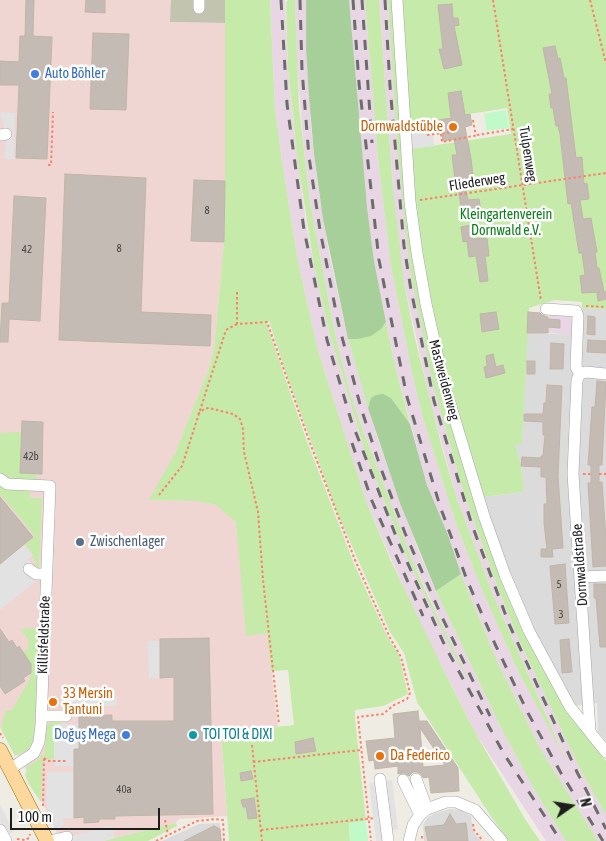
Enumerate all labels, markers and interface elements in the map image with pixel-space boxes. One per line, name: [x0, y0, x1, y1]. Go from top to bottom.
place label: Auto Böhler: [45, 66, 105, 82]
marker: Auto Böhler: [29, 68, 41, 80]
place label: Dornwaldstüble: [360, 119, 443, 135]
marker: Dornwaldstüble: [447, 121, 459, 133]
street label: Tulpenweg: [515, 125, 541, 183]
street label: Fliederweg: [448, 169, 506, 195]
house number: 8: [204, 204, 210, 218]
park label: Kleingartenverein Dornwald e.V.: [460, 207, 552, 240]
house number: 8: [116, 242, 122, 256]
house number: 42: [22, 243, 32, 257]
street label: Mastweidenweg: [425, 338, 463, 422]
house number: 42b: [23, 450, 39, 464]
street label: Dornwaldstraße: [569, 523, 591, 607]
place label: Zwischenlager: [90, 534, 164, 550]
marker: Zwischenlager: [74, 536, 86, 548]
house number: 5: [556, 578, 562, 592]
street label: Killisfeldstraße: [34, 596, 54, 674]
house number: 3: [558, 608, 564, 622]
place label: 33 Mersin Tantuni: [63, 686, 113, 719]
marker: 33 Mersin Tantuni: [47, 696, 59, 708]
place label: Doğuş Mega: [54, 727, 116, 743]
place label: TOI TOI & DIXI: [203, 727, 273, 743]
marker: Doğuş Mega: [120, 729, 132, 741]
marker: TOI TOI & DIXI: [187, 729, 199, 741]
place label: Da Federico: [390, 748, 450, 764]
marker: Da Federico: [374, 750, 386, 762]
north arrow: [546, 781, 596, 831]
house number: 40a: [116, 783, 132, 797]
text: N: [577, 797, 594, 808]
scale bar: [12, 798, 162, 830]
text: 100 m: [18, 808, 52, 825]

